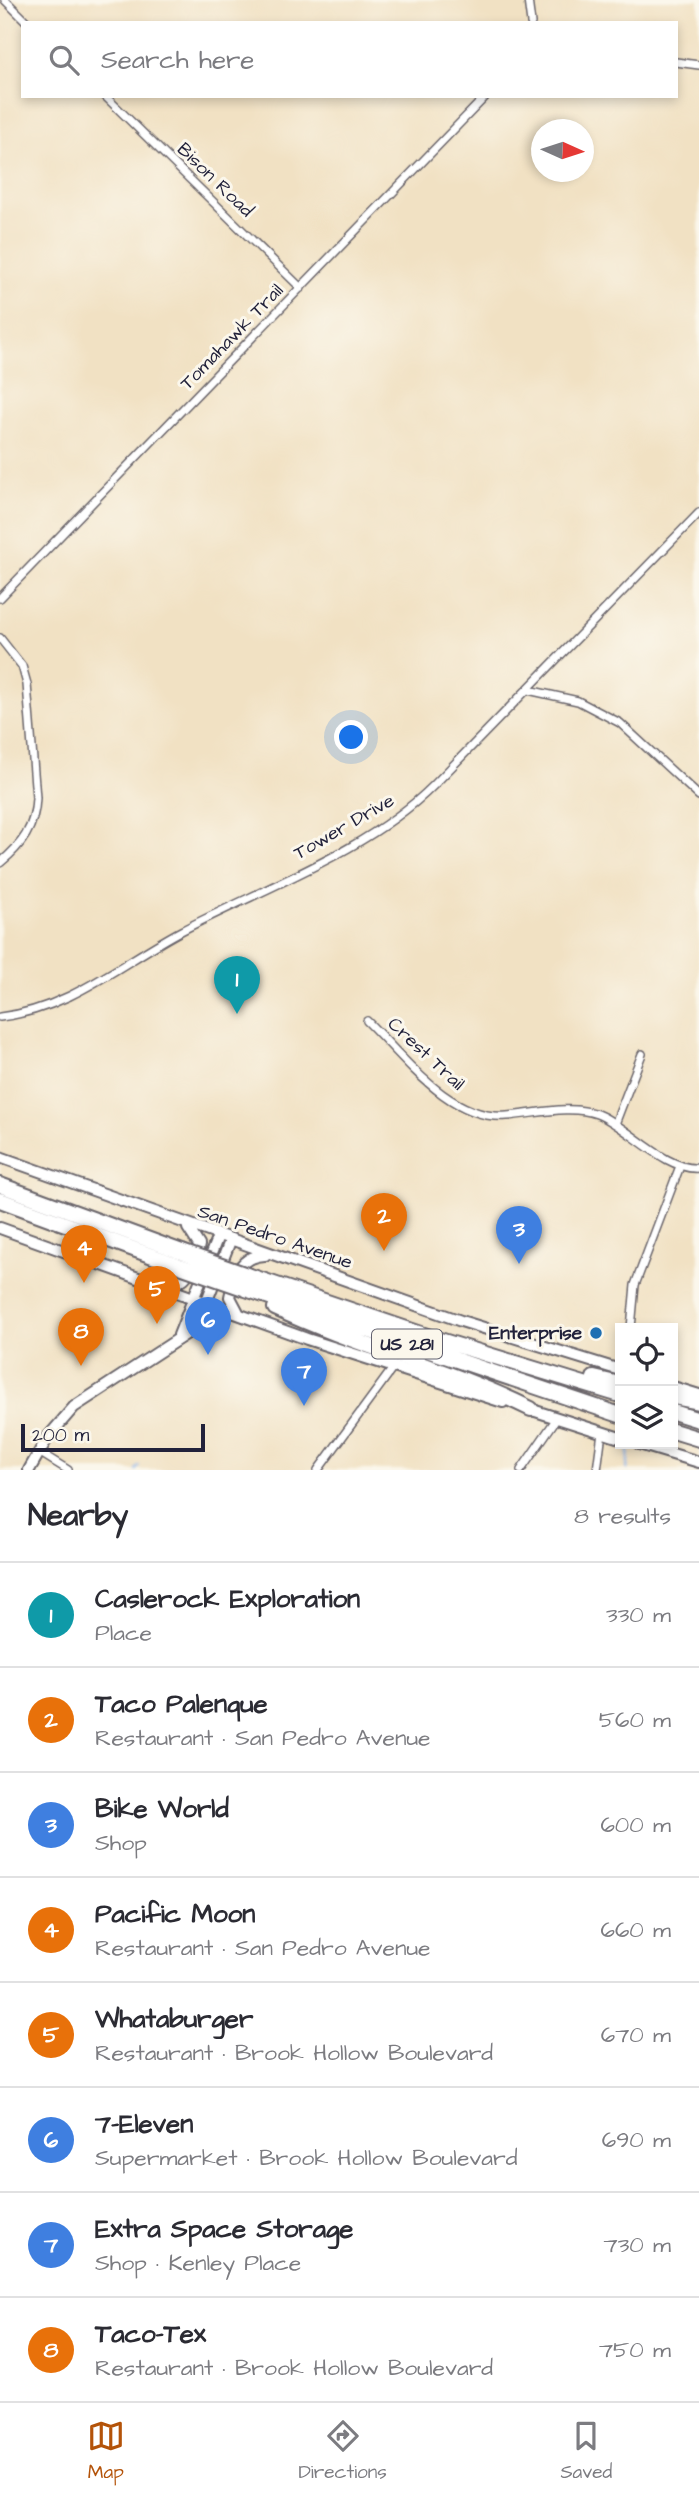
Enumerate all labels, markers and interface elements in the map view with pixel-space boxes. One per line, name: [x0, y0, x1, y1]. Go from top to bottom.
search box: [21, 21, 678, 98]
icon: search: [45, 41, 83, 79]
text: Search here: [101, 42, 254, 78]
north arrow: [531, 119, 594, 182]
street label: Bison Road: [171, 136, 260, 224]
street label: Tomahawk Trail: [174, 278, 290, 396]
your location: [334, 720, 368, 754]
street label: Tower Drive: [289, 787, 399, 867]
pin: 1: [214, 956, 260, 1014]
street label: Crest Trail: [381, 1011, 471, 1097]
pin: 2: [361, 1193, 407, 1251]
street label: San Pedro Avenue: [194, 1198, 356, 1276]
pin: 3: [496, 1206, 542, 1264]
pin: 4: [61, 1225, 107, 1283]
pin: 5: [134, 1266, 180, 1324]
pin: 6: [185, 1297, 231, 1355]
pin: 8: [58, 1308, 104, 1366]
place label: Enterprise: [489, 1320, 583, 1347]
map controls: [615, 1323, 678, 1449]
button: locate: [615, 1323, 678, 1386]
marker: Enterprise: [588, 1325, 604, 1341]
road number: US 281: [372, 1330, 442, 1358]
pin: 7: [281, 1348, 327, 1406]
button: layers: [615, 1386, 678, 1449]
scale bar: [21, 1421, 205, 1453]
text: 200 m: [32, 1422, 89, 1449]
text: Nearby: [28, 1495, 128, 1537]
text: 8 results: [574, 1500, 671, 1532]
text: Caslerock Exploration: [95, 1581, 360, 1617]
text: 1: [50, 1599, 52, 1631]
text: 330 m: [606, 1599, 671, 1631]
text: Place: [95, 1617, 152, 1649]
text: Taco Palenque: [95, 1686, 268, 1722]
text: 2: [44, 1704, 58, 1736]
text: 560 m: [599, 1704, 671, 1736]
text: Restaurant · San Pedro Avenue: [95, 1722, 431, 1754]
text: Bike World: [95, 1791, 229, 1827]
text: 3: [45, 1809, 57, 1841]
text: 600 m: [600, 1809, 671, 1841]
text: Shop: [95, 1827, 147, 1859]
text: Pacific Moon: [95, 1896, 255, 1932]
text: 4: [43, 1914, 59, 1946]
text: 660 m: [601, 1914, 671, 1946]
text: Restaurant · San Pedro Avenue: [95, 1932, 431, 1964]
text: Whataburger: [95, 2001, 253, 2037]
text: 5: [43, 2019, 59, 2051]
text: 670 m: [601, 2019, 671, 2051]
text: Restaurant · Brook Hollow Boulevard: [95, 2037, 493, 2069]
text: 7-Eleven: [95, 2106, 193, 2142]
text: 6: [44, 2124, 58, 2156]
text: 690 m: [602, 2124, 671, 2156]
text: Supermarket · Brook Hollow Boulevard: [95, 2142, 517, 2174]
text: Extra Space Storage: [95, 2211, 353, 2247]
text: 7: [44, 2229, 58, 2261]
text: 730 m: [604, 2229, 671, 2261]
text: Shop · Kenley Place: [95, 2247, 301, 2279]
text: Taco-Tex: [95, 2316, 206, 2352]
text: 8: [44, 2334, 58, 2366]
text: 750 m: [599, 2334, 671, 2366]
text: Restaurant · Brook Hollow Boulevard: [95, 2352, 493, 2384]
tab: Map: [87, 2417, 125, 2486]
tab: Directions: [298, 2417, 387, 2486]
tab: Saved: [560, 2417, 612, 2486]

